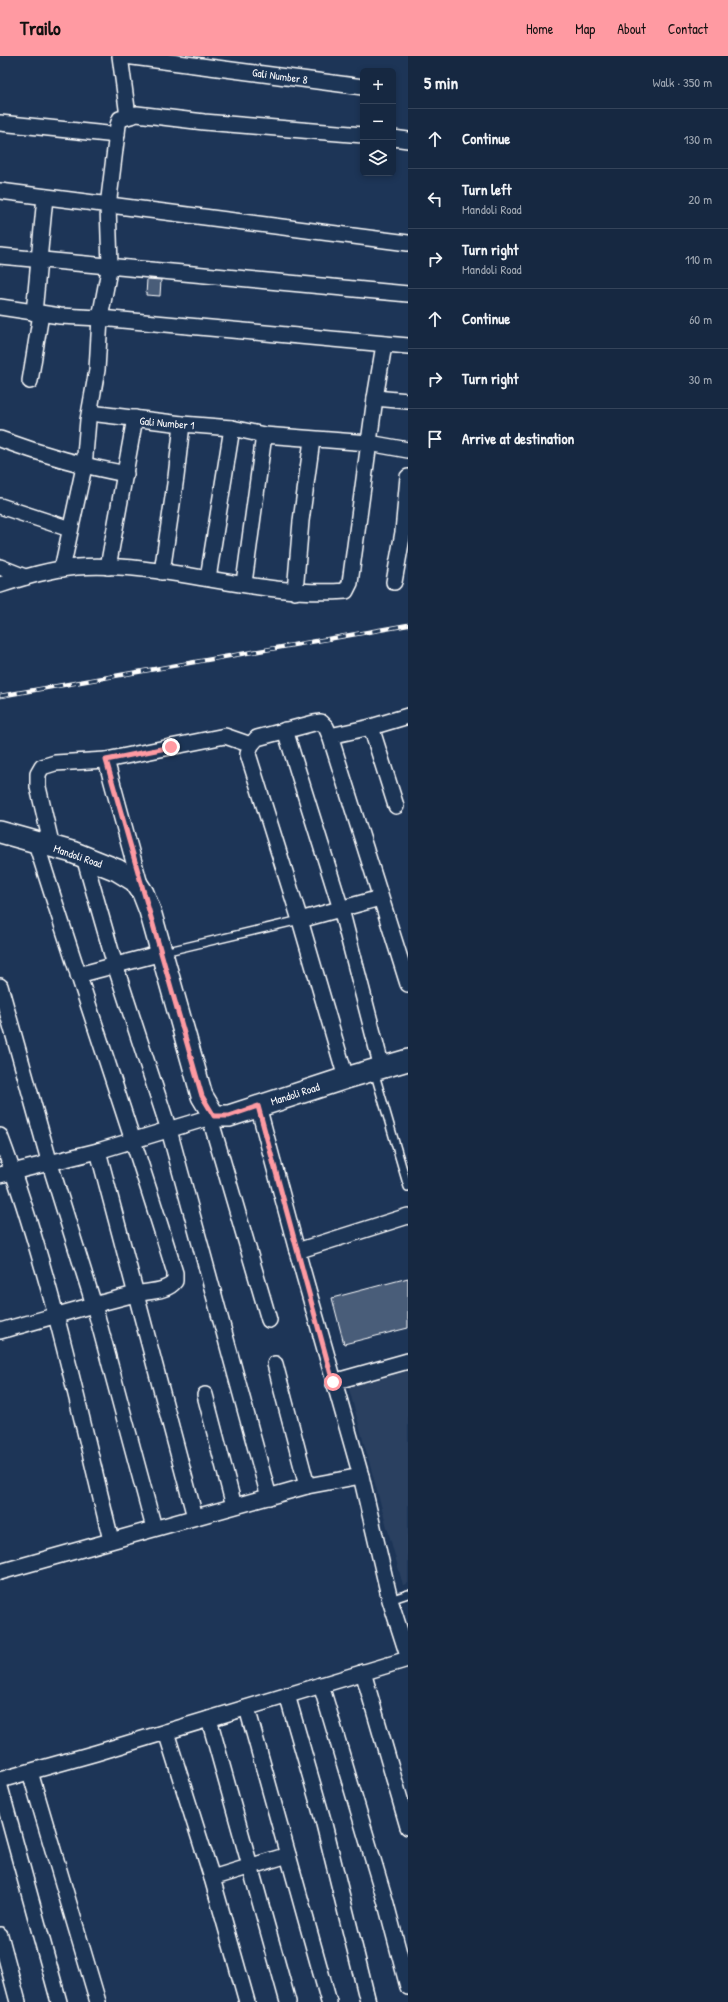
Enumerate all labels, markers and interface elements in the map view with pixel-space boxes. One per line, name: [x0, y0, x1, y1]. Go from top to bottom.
text: Trailo: [20, 15, 61, 41]
text: Home: [526, 19, 553, 38]
text: Map: [575, 19, 595, 38]
text: About: [617, 19, 646, 38]
text: Contact: [668, 19, 708, 38]
street label: Gali Number 8: [251, 65, 309, 87]
map controls: [360, 68, 396, 176]
button: +: [360, 68, 396, 104]
text: 5 min: [424, 71, 458, 94]
text: Walk · 350 m: [652, 73, 712, 91]
button: −: [360, 104, 396, 140]
icon: ahead: [424, 128, 446, 150]
text: Continue: [462, 128, 510, 149]
text: 130 m: [684, 130, 712, 148]
button: layers: [360, 140, 396, 176]
text: Turn left: [462, 179, 512, 200]
icon: left: [424, 188, 446, 210]
text: 20 m: [688, 190, 712, 208]
text: Mandoli Road: [462, 200, 522, 218]
text: Turn right: [462, 239, 518, 260]
icon: right: [424, 248, 446, 270]
text: 110 m: [685, 250, 712, 268]
text: Mandoli Road: [462, 260, 522, 278]
icon: ahead: [424, 308, 446, 330]
text: Continue: [462, 308, 510, 329]
text: 60 m: [689, 310, 712, 328]
icon: right: [424, 368, 446, 390]
text: Turn right: [462, 368, 518, 389]
text: 30 m: [689, 370, 712, 388]
street label: Gali Number 1: [139, 414, 195, 432]
icon: arrive: [424, 428, 446, 450]
text: Arrive at destination: [462, 428, 574, 449]
route end: [162, 738, 180, 756]
street label: Mandoli Road: [52, 841, 105, 871]
street label: Mandoli Road: [269, 1079, 322, 1108]
route start: [324, 1373, 342, 1391]

